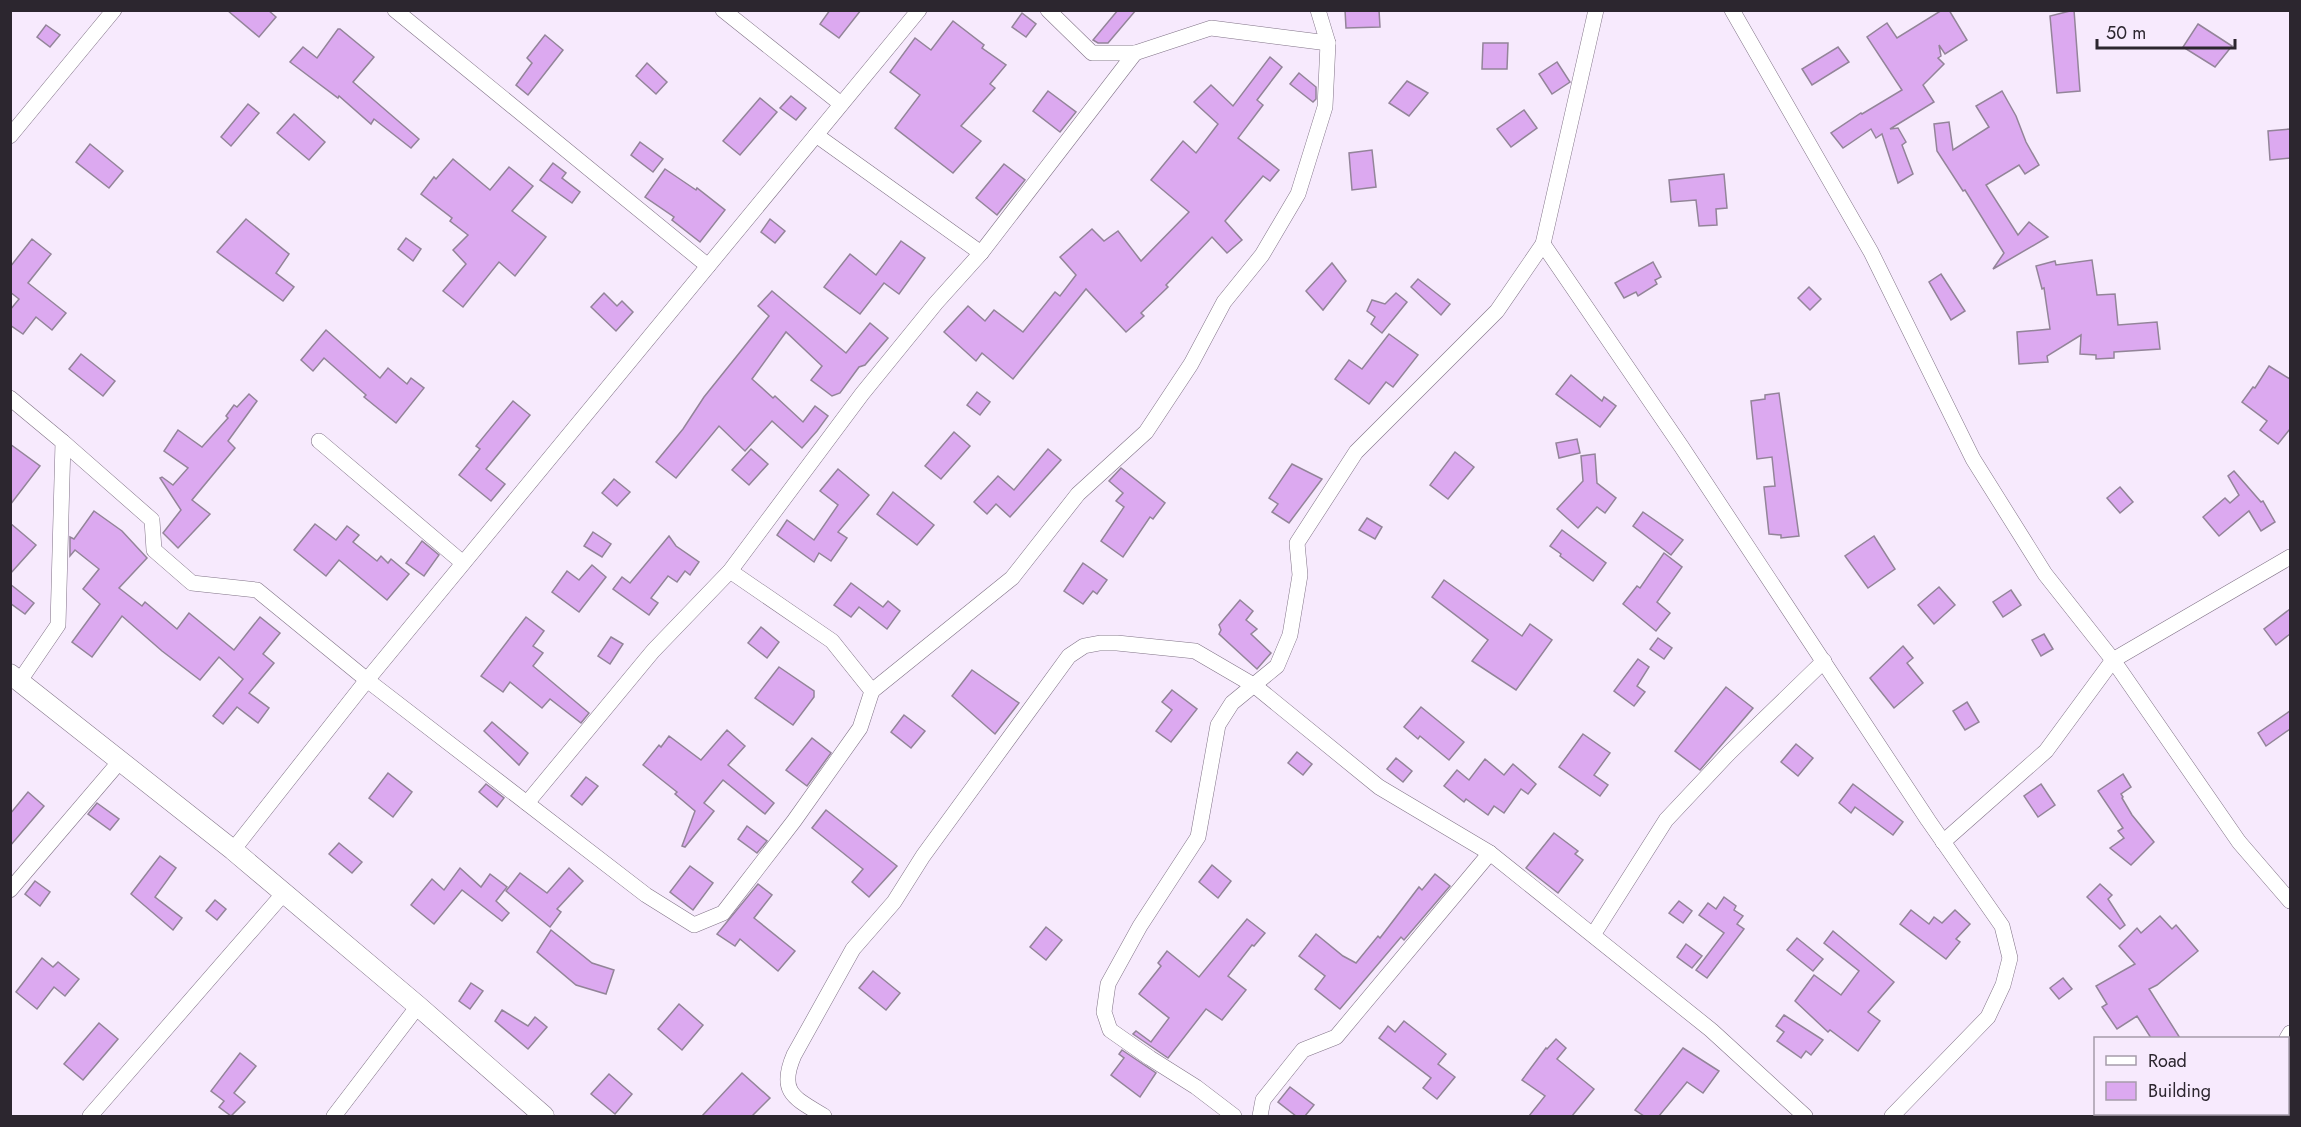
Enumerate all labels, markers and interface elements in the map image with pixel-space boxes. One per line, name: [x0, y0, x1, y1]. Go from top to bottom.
scale bar: [2097, 12, 2235, 50]
text: 50 m: [2106, 20, 2146, 46]
legend: [2094, 1037, 2289, 1115]
text: Road: [2148, 1048, 2187, 1074]
text: Building: [2148, 1078, 2211, 1104]

